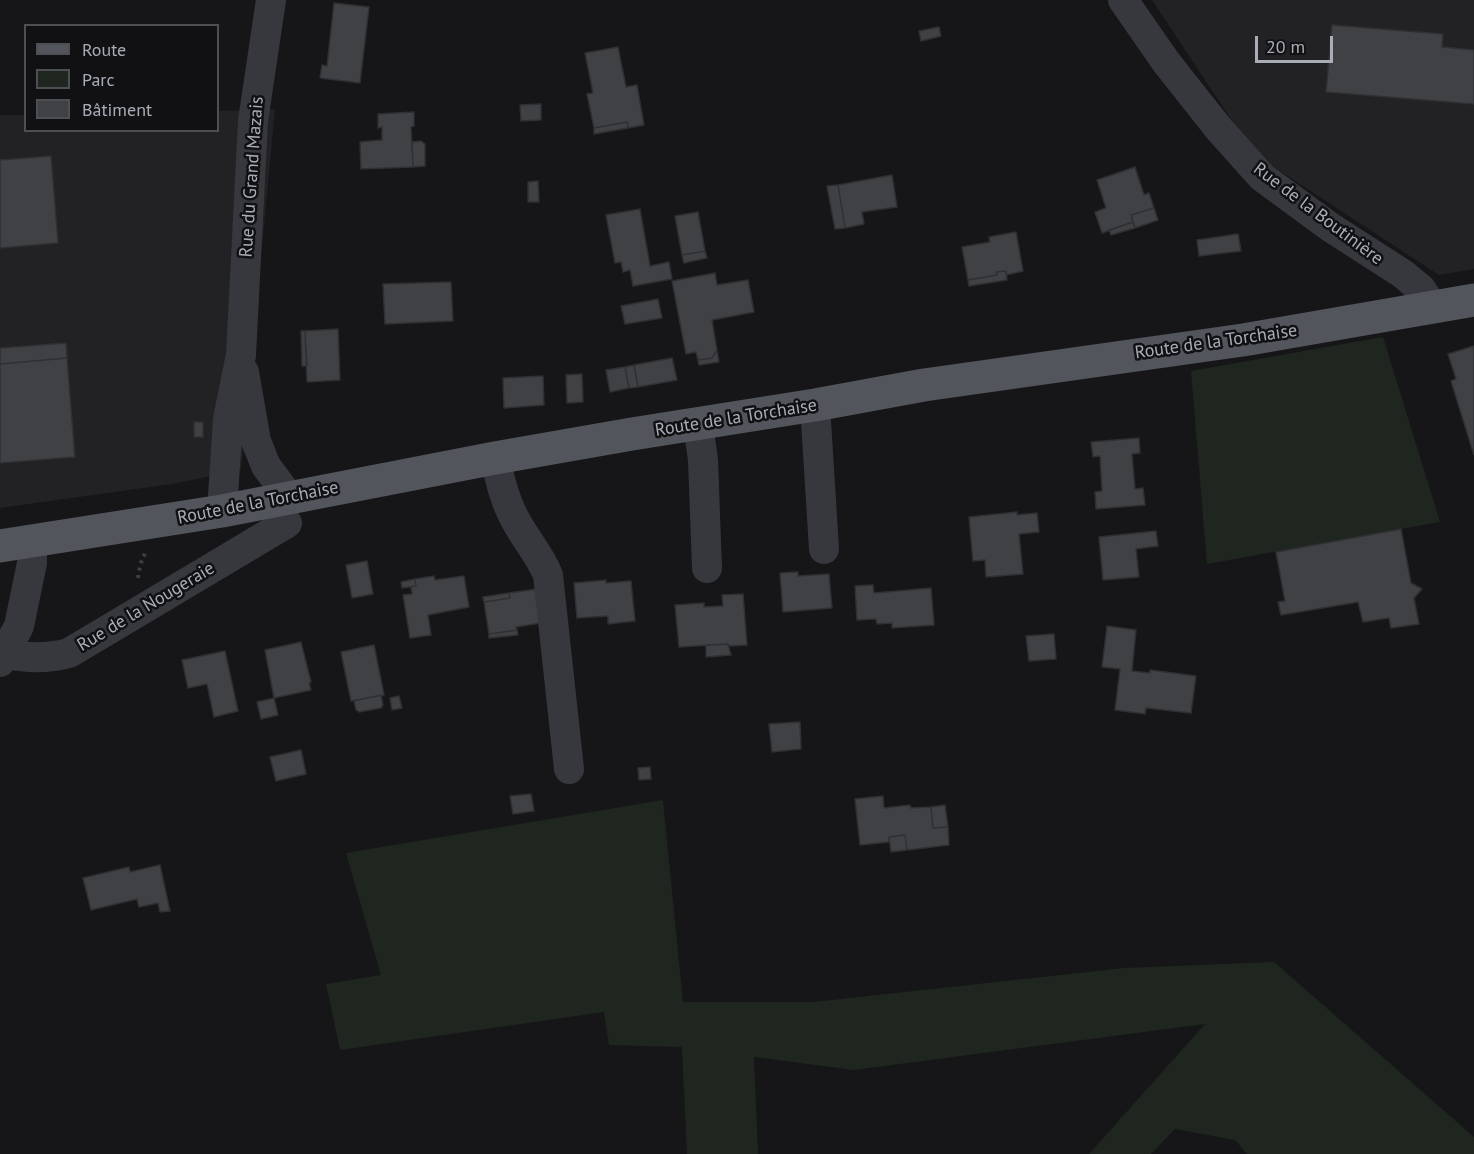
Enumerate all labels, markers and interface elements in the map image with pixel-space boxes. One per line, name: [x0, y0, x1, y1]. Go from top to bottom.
legend: [24, 24, 219, 132]
scale bar: [1258, 24, 1336, 62]
text: 20 m: [1266, 35, 1305, 58]
text: Route: [82, 38, 126, 61]
text: Parc: [82, 68, 115, 91]
street label: Rue du Grand Mazais: [236, 96, 268, 258]
text: Bâtiment: [82, 98, 152, 121]
street label: Rue de la Boutinière: [1249, 158, 1387, 270]
street label: Route de la Torchaise: [1134, 320, 1298, 364]
street label: Route de la Torchaise: [654, 395, 818, 441]
street label: Route de la Torchaise: [176, 477, 340, 529]
street label: Rue de la Nougeraie: [74, 558, 218, 656]

